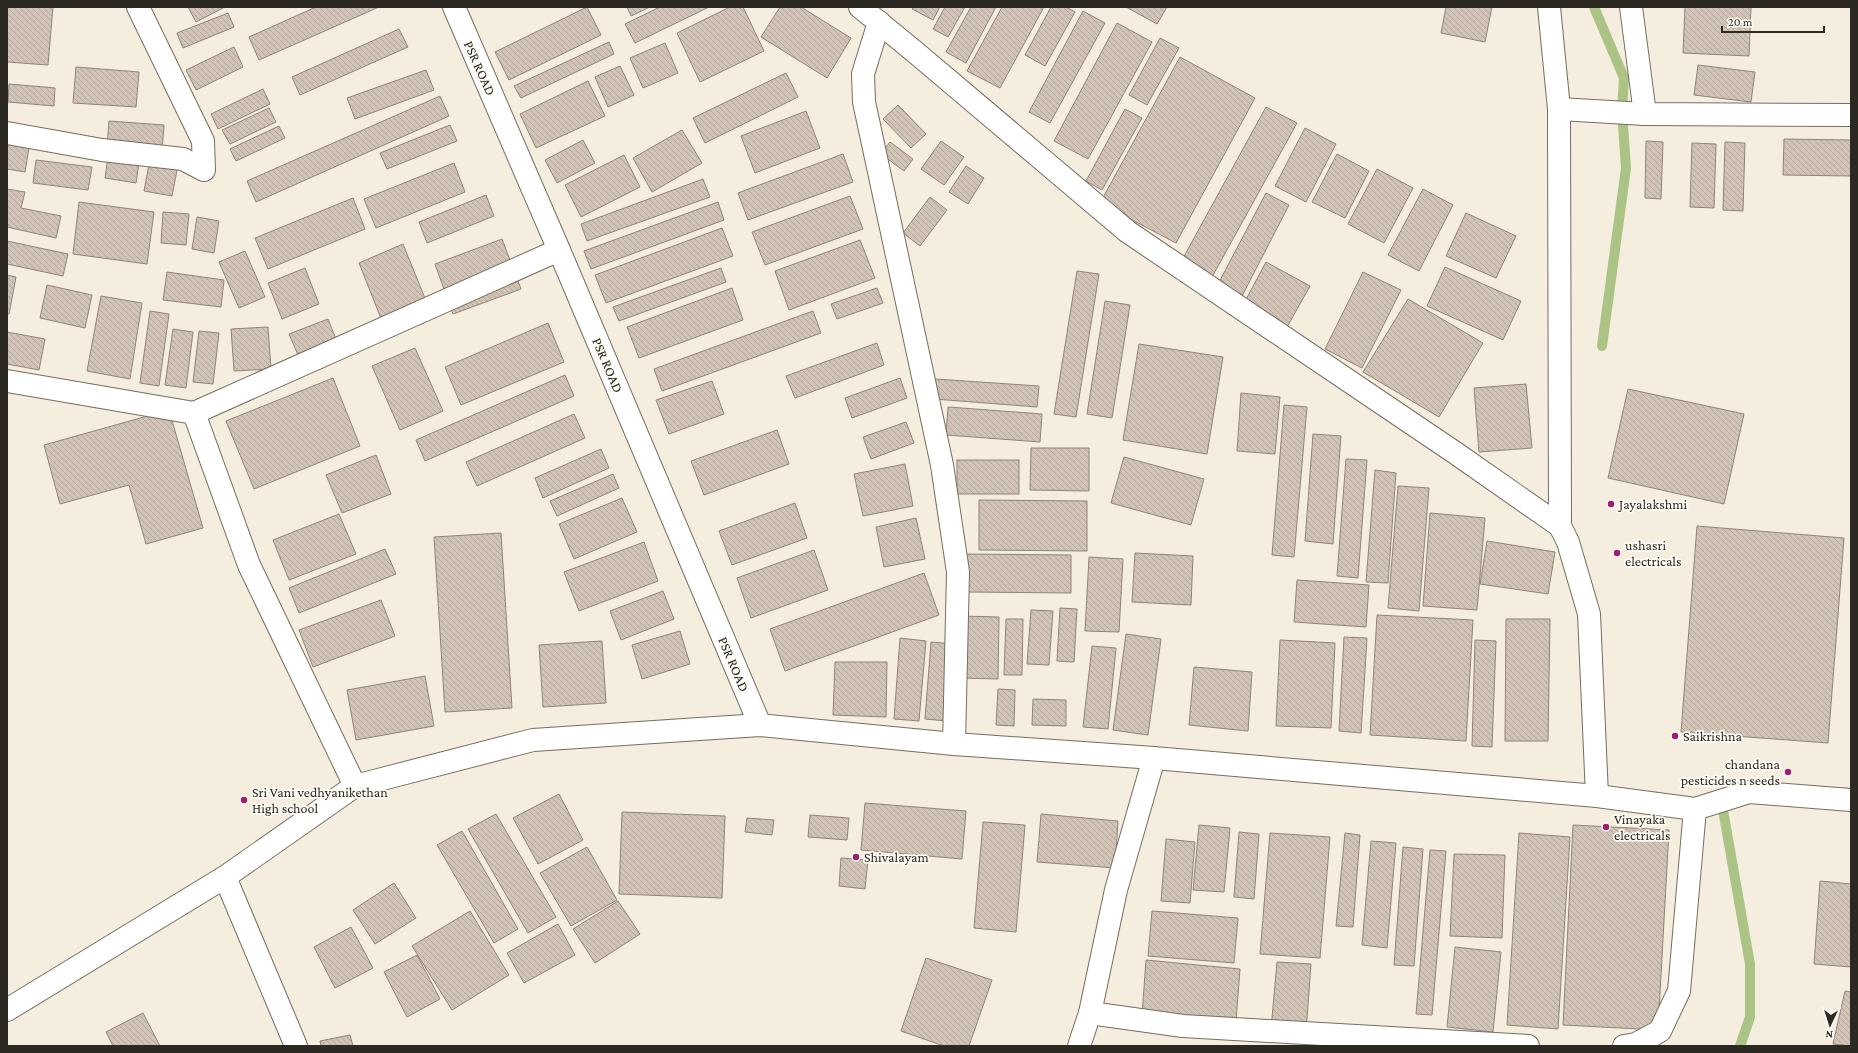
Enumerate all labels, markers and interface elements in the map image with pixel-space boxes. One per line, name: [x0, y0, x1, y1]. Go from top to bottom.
scale bar: [1722, 8, 1824, 34]
text: 20 m: [1728, 15, 1753, 29]
street label: PSR ROAD: [461, 38, 499, 98]
street label: PSR ROAD: [589, 335, 627, 395]
place label: Jayalakshmi: [1617, 496, 1687, 512]
marker: Jayalakshmi: [1606, 499, 1616, 509]
place label: ushasri electricals: [1625, 537, 1682, 569]
marker: ushasri electricals: [1612, 548, 1622, 558]
street label: PSR ROAD: [715, 634, 753, 694]
place label: Saikrishna: [1683, 728, 1743, 744]
marker: Saikrishna: [1670, 731, 1680, 741]
place label: chandana pesticides n seeds: [1681, 756, 1781, 788]
marker: chandana pesticides n seeds: [1783, 767, 1793, 777]
place label: Sri Vani vedhyanikethan High school: [252, 784, 388, 816]
marker: Sri Vani vedhyanikethan High school: [239, 795, 249, 805]
place label: Vinayaka electricals: [1614, 811, 1671, 843]
marker: Vinayaka electricals: [1601, 822, 1611, 832]
place label: Shivalayam: [864, 849, 929, 865]
marker: Shivalayam: [851, 852, 861, 862]
north arrow: [1810, 1005, 1850, 1045]
text: N: [1825, 1029, 1833, 1041]

